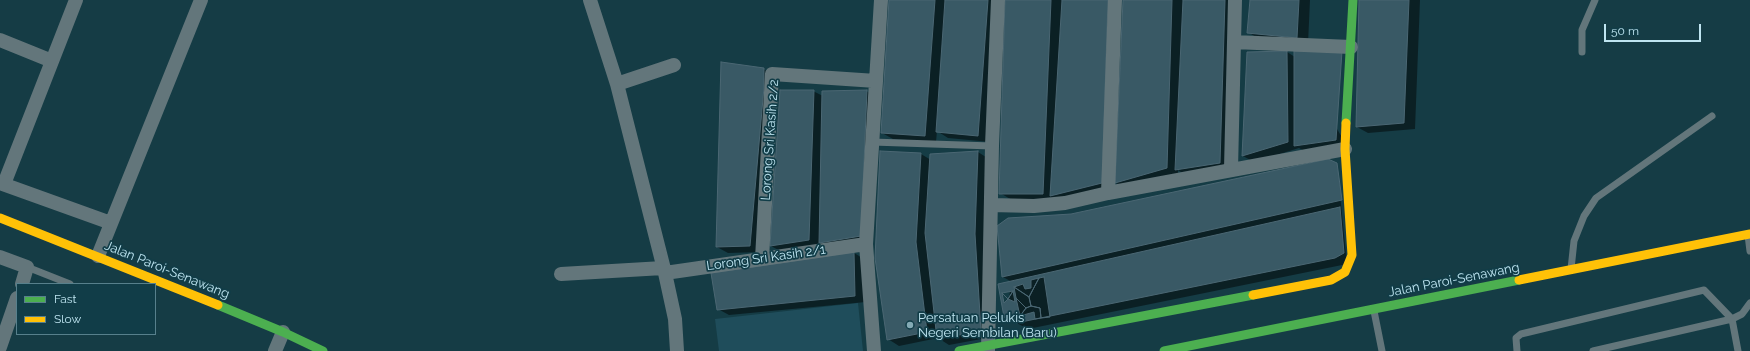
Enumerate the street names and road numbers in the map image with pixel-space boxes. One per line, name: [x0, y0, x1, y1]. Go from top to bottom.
street label: Lorong Sri Kasih 2/2: [758, 79, 782, 201]
street label: Jalan Paroi-Senawang: [102, 238, 232, 302]
street label: Lorong Sri Kasih 2/1: [705, 242, 827, 274]
street label: Jalan Paroi-Senawang: [1387, 260, 1521, 300]

